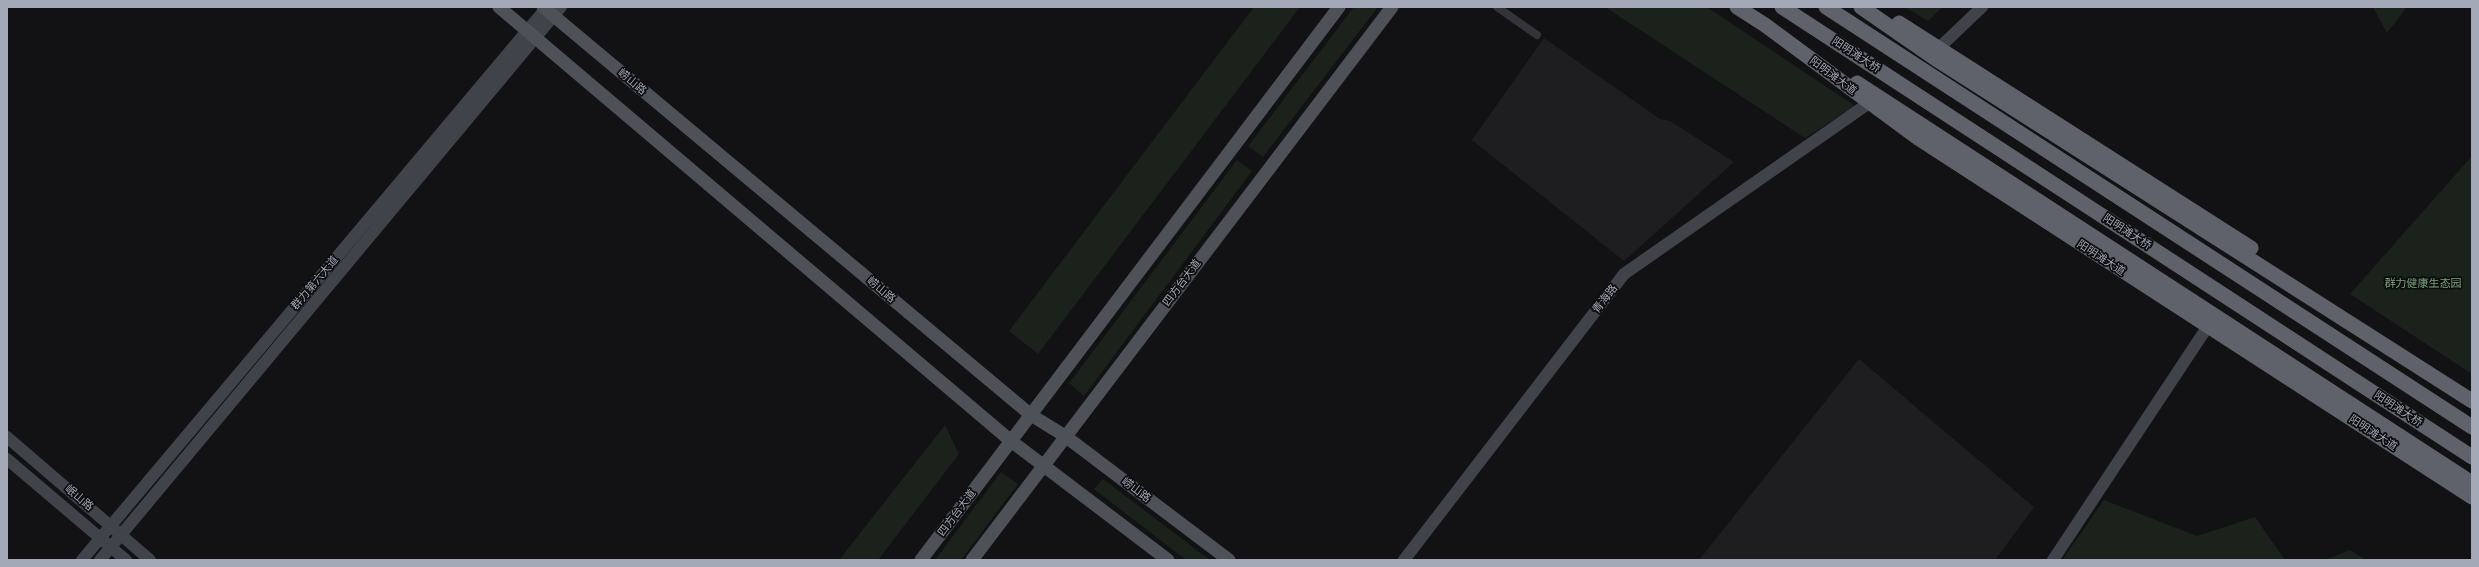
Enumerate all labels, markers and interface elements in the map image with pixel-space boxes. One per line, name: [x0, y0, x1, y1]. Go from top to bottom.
street label: 阳明滩大桥: [1829, 34, 1883, 76]
street label: 阳明滩大道: [1807, 54, 1859, 98]
street label: 崂山路: [615, 66, 649, 98]
street label: 阳明滩大桥: [2100, 211, 2154, 253]
street label: 阳明滩大道: [2074, 237, 2128, 279]
street label: 群力第六大道: [289, 253, 341, 313]
street label: 四方台大道: [1160, 257, 1204, 309]
street label: 崂山路: [864, 274, 898, 306]
park label: 群力健康生态园: [2385, 277, 2461, 291]
street label: 青海路: [1590, 282, 1620, 316]
street label: 阳明滩大桥: [2371, 388, 2425, 430]
street label: 阳明滩大道: [2346, 412, 2400, 454]
street label: 崂山路: [1119, 475, 1153, 505]
street label: 岷山路: [62, 482, 96, 514]
street label: 四方台大道: [935, 487, 979, 539]

